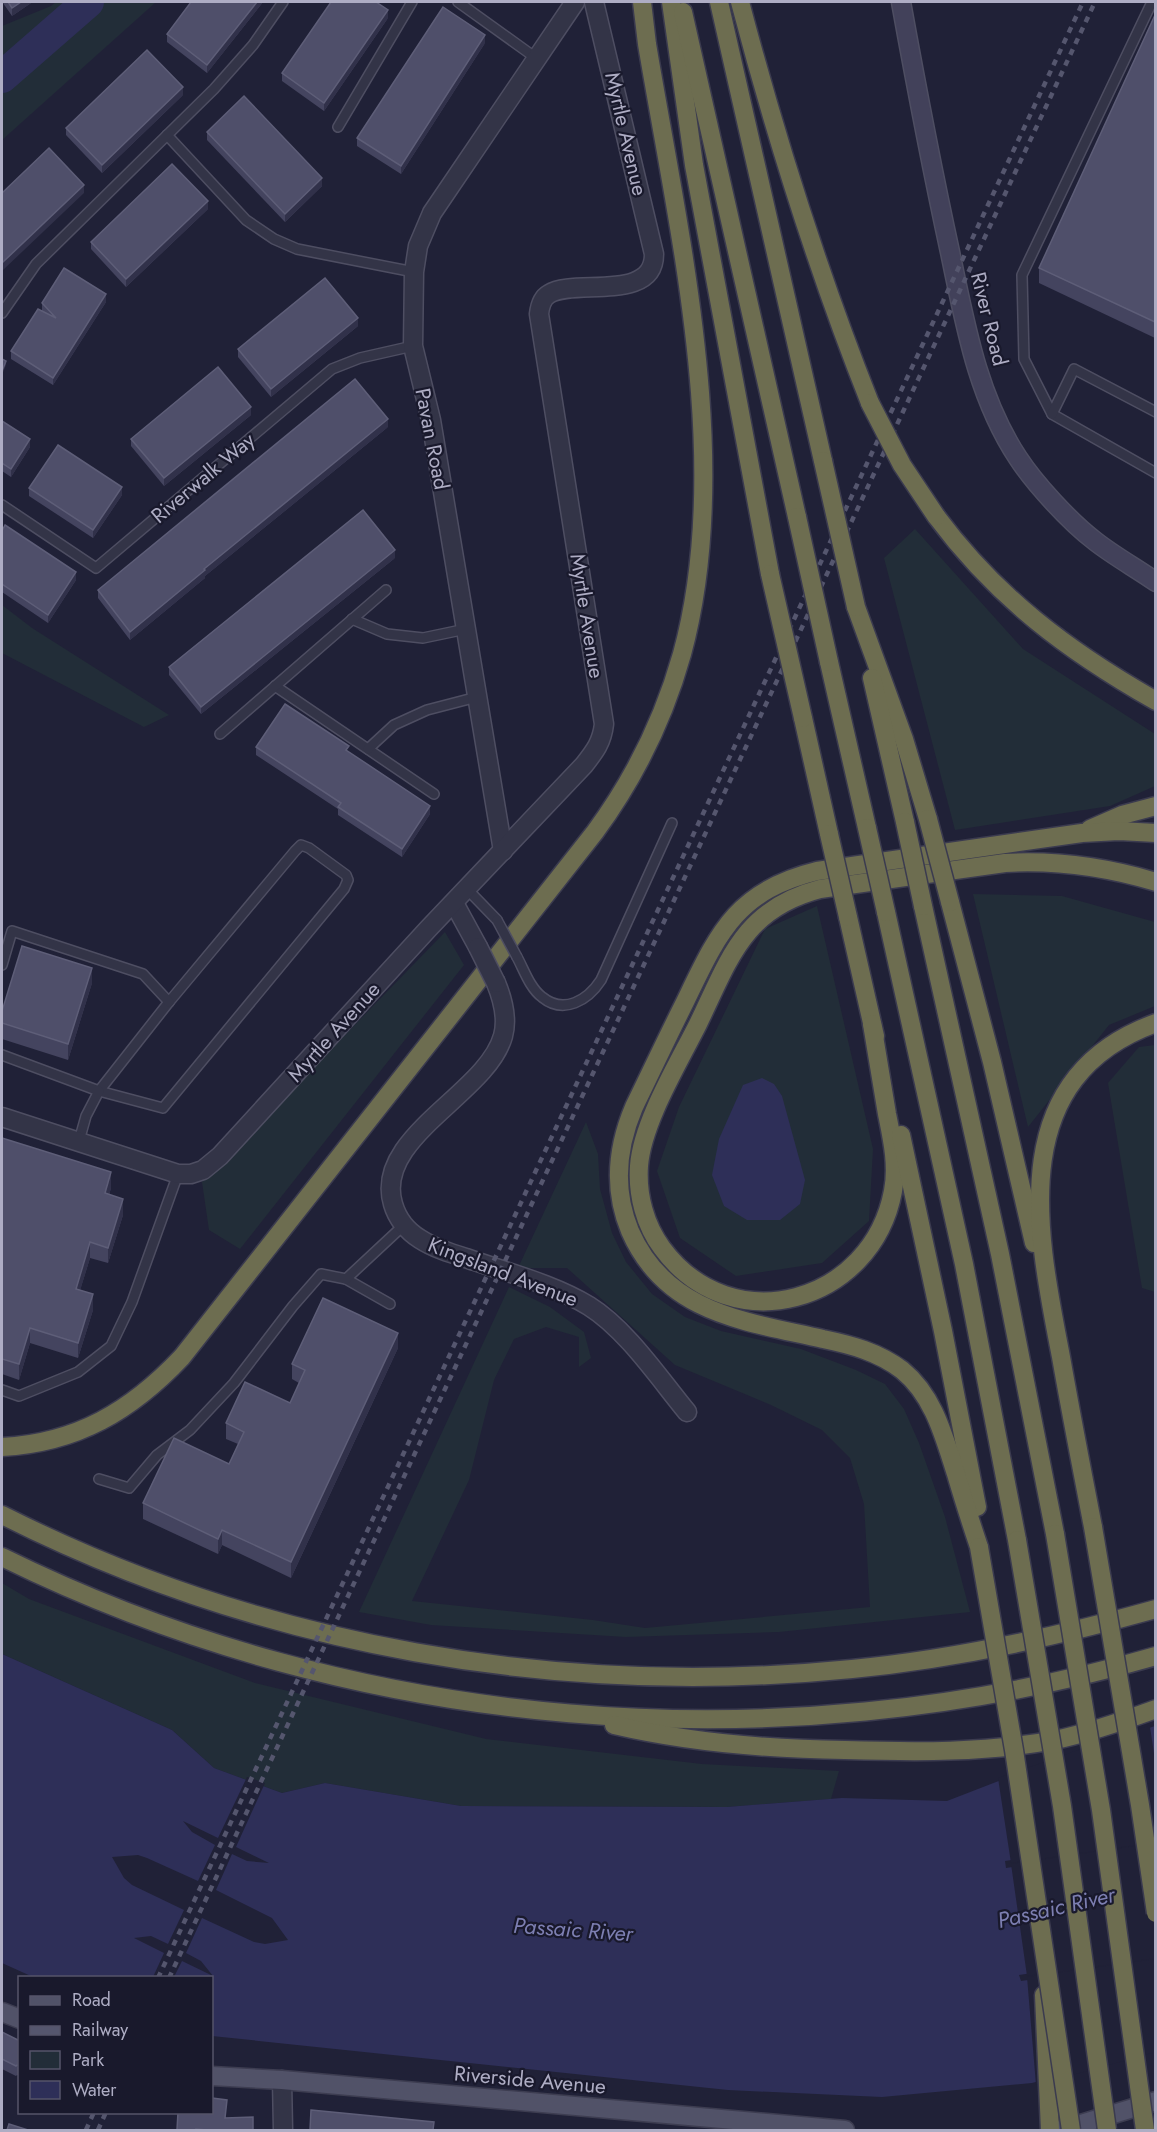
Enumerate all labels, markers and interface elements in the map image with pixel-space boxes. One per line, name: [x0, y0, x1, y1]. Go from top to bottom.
street label: Myrtle Avenue: [597, 69, 655, 199]
street label: River Road: [963, 269, 1015, 369]
street label: Pavan Road: [407, 386, 457, 492]
street label: Riverwalk Way: [145, 425, 262, 530]
street label: Myrtle Avenue: [562, 551, 612, 681]
street label: Myrtle Avenue: [281, 975, 387, 1089]
street label: Kingsland Avenue: [424, 1230, 582, 1314]
water label: Passaic River: [994, 1878, 1120, 1936]
water label: Passaic River: [512, 1909, 636, 1949]
legend: [18, 1976, 213, 2114]
text: Road: [72, 1987, 111, 2013]
text: Railway: [72, 2017, 128, 2043]
text: Park: [72, 2047, 104, 2073]
street label: Riverside Avenue: [453, 2058, 607, 2102]
text: Water: [72, 2077, 117, 2103]

